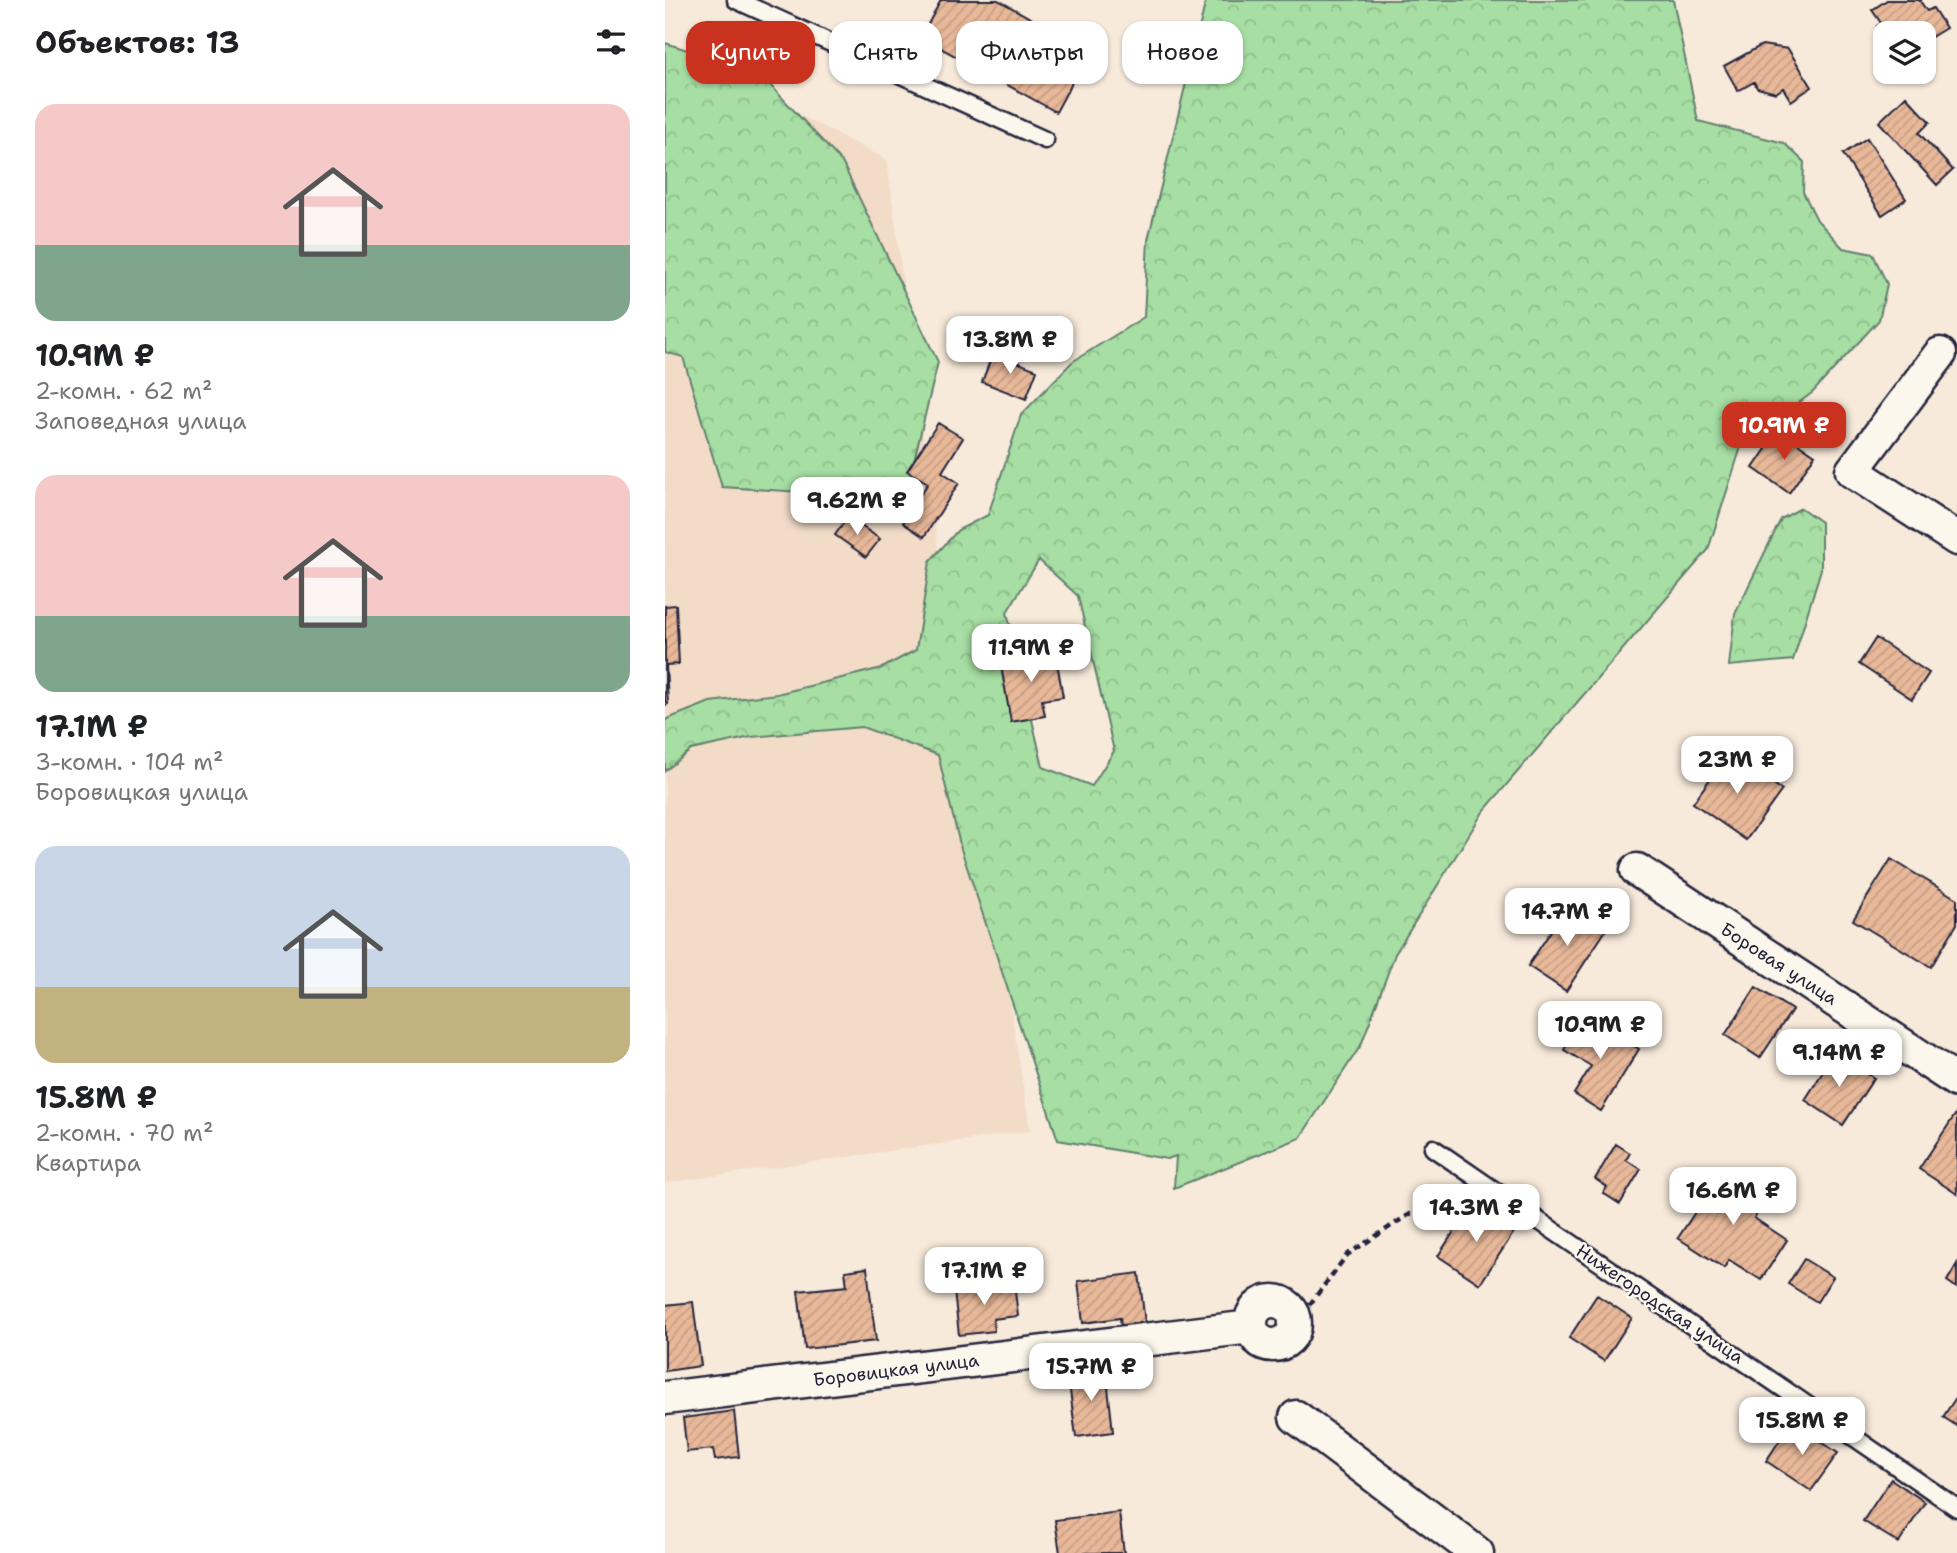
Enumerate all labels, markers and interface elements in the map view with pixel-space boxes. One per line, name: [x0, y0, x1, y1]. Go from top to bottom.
chip: Купить: [686, 21, 815, 84]
chip: Снять: [829, 21, 942, 84]
chip: Фильтры: [956, 21, 1108, 84]
chip: Новое: [1122, 21, 1243, 84]
map controls: [1873, 21, 1936, 84]
button: layers: [1873, 21, 1936, 84]
text: Объектов: 13: [35, 22, 240, 63]
icon: filters: [592, 23, 630, 61]
icon: home: [270, 149, 396, 275]
pin: 13.8M ₽: [945, 316, 1075, 376]
text: 13.8M ₽: [962, 324, 1058, 354]
text: 10.9M ₽: [35, 335, 155, 376]
text: 2-комн. · 62 m²: [35, 376, 213, 406]
pin: 10.9M ₽: [1719, 402, 1849, 462]
text: Заповедная улица: [35, 406, 247, 436]
text: 10.9M ₽: [1738, 410, 1830, 440]
pin: 9.62M ₽: [792, 477, 922, 537]
text: 9.62M ₽: [807, 485, 907, 515]
icon: home: [270, 520, 396, 646]
pin: 11.9M ₽: [966, 624, 1096, 684]
text: 11.9M ₽: [988, 632, 1074, 662]
text: 17.1M ₽: [35, 706, 148, 747]
pin: 23M ₽: [1688, 736, 1786, 796]
text: 23M ₽: [1697, 744, 1777, 774]
text: 3-комн. · 104 m²: [35, 747, 224, 777]
text: Боровицкая улица: [35, 777, 248, 807]
pin: 14.7M ₽: [1502, 888, 1632, 948]
icon: home: [270, 891, 396, 1017]
text: 14.7M ₽: [1521, 896, 1613, 926]
street label: Боровая улица: [1716, 917, 1842, 1011]
pin: 10.9M ₽: [1535, 1002, 1665, 1061]
text: 10.9M ₽: [1554, 1009, 1646, 1039]
pin: 9.14M ₽: [1774, 1030, 1904, 1089]
text: 9.14M ₽: [1792, 1037, 1886, 1067]
text: 15.8M ₽: [35, 1077, 157, 1118]
text: 2-комн. · 70 m²: [35, 1118, 214, 1148]
text: Квартира: [35, 1148, 141, 1178]
pin: 16.6M ₽: [1668, 1168, 1798, 1227]
text: 16.6M ₽: [1685, 1175, 1781, 1205]
pin: 14.3M ₽: [1411, 1184, 1541, 1244]
text: 14.3M ₽: [1429, 1192, 1523, 1222]
street label: Нижегородская улица: [1571, 1239, 1749, 1369]
pin: 17.1M ₽: [919, 1248, 1049, 1307]
text: 17.1M ₽: [941, 1255, 1027, 1285]
pin: 15.7M ₽: [1026, 1344, 1156, 1403]
street label: Боровицкая улица: [812, 1348, 980, 1392]
text: 15.7M ₽: [1045, 1351, 1137, 1381]
pin: 15.8M ₽: [1737, 1398, 1867, 1457]
text: 15.8M ₽: [1755, 1405, 1849, 1435]

